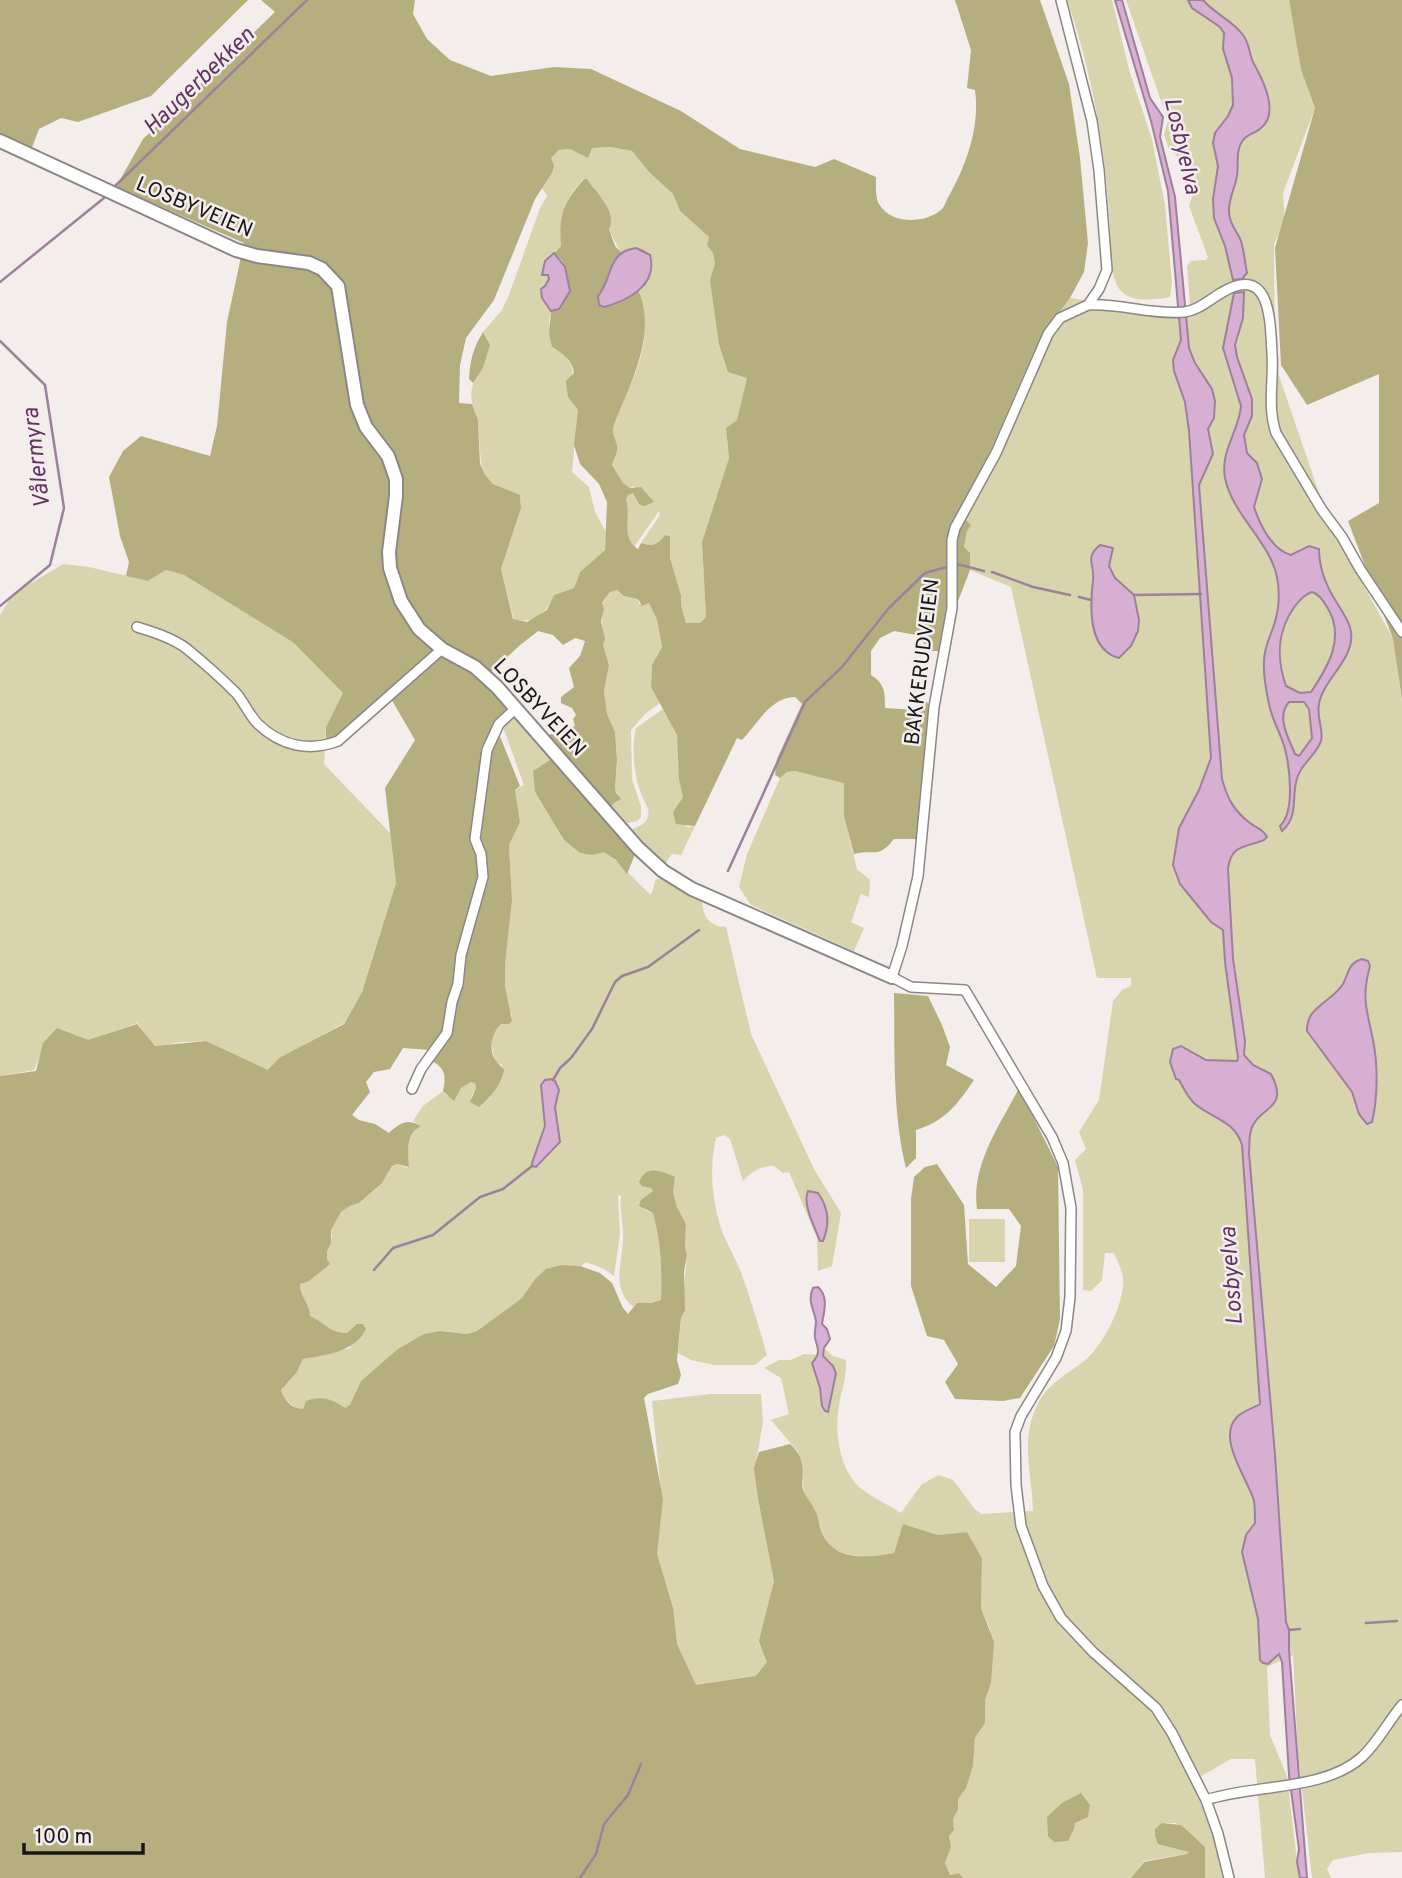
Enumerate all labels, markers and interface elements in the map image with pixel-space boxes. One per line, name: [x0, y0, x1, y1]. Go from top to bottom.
water label: Haugerbekken: [138, 21, 262, 142]
water label: Losbyelva: [1156, 95, 1206, 197]
street label: LOSBYVEIEN: [131, 171, 257, 245]
water label: Vålermyra: [17, 406, 59, 510]
street label: BAKKERUDVEIEN: [899, 577, 947, 747]
street label: LOSBYVEIEN: [487, 653, 591, 763]
water label: Losbyelva: [1215, 1226, 1251, 1326]
scale bar: [24, 1812, 144, 1856]
text: 100 m: [35, 1824, 92, 1851]

